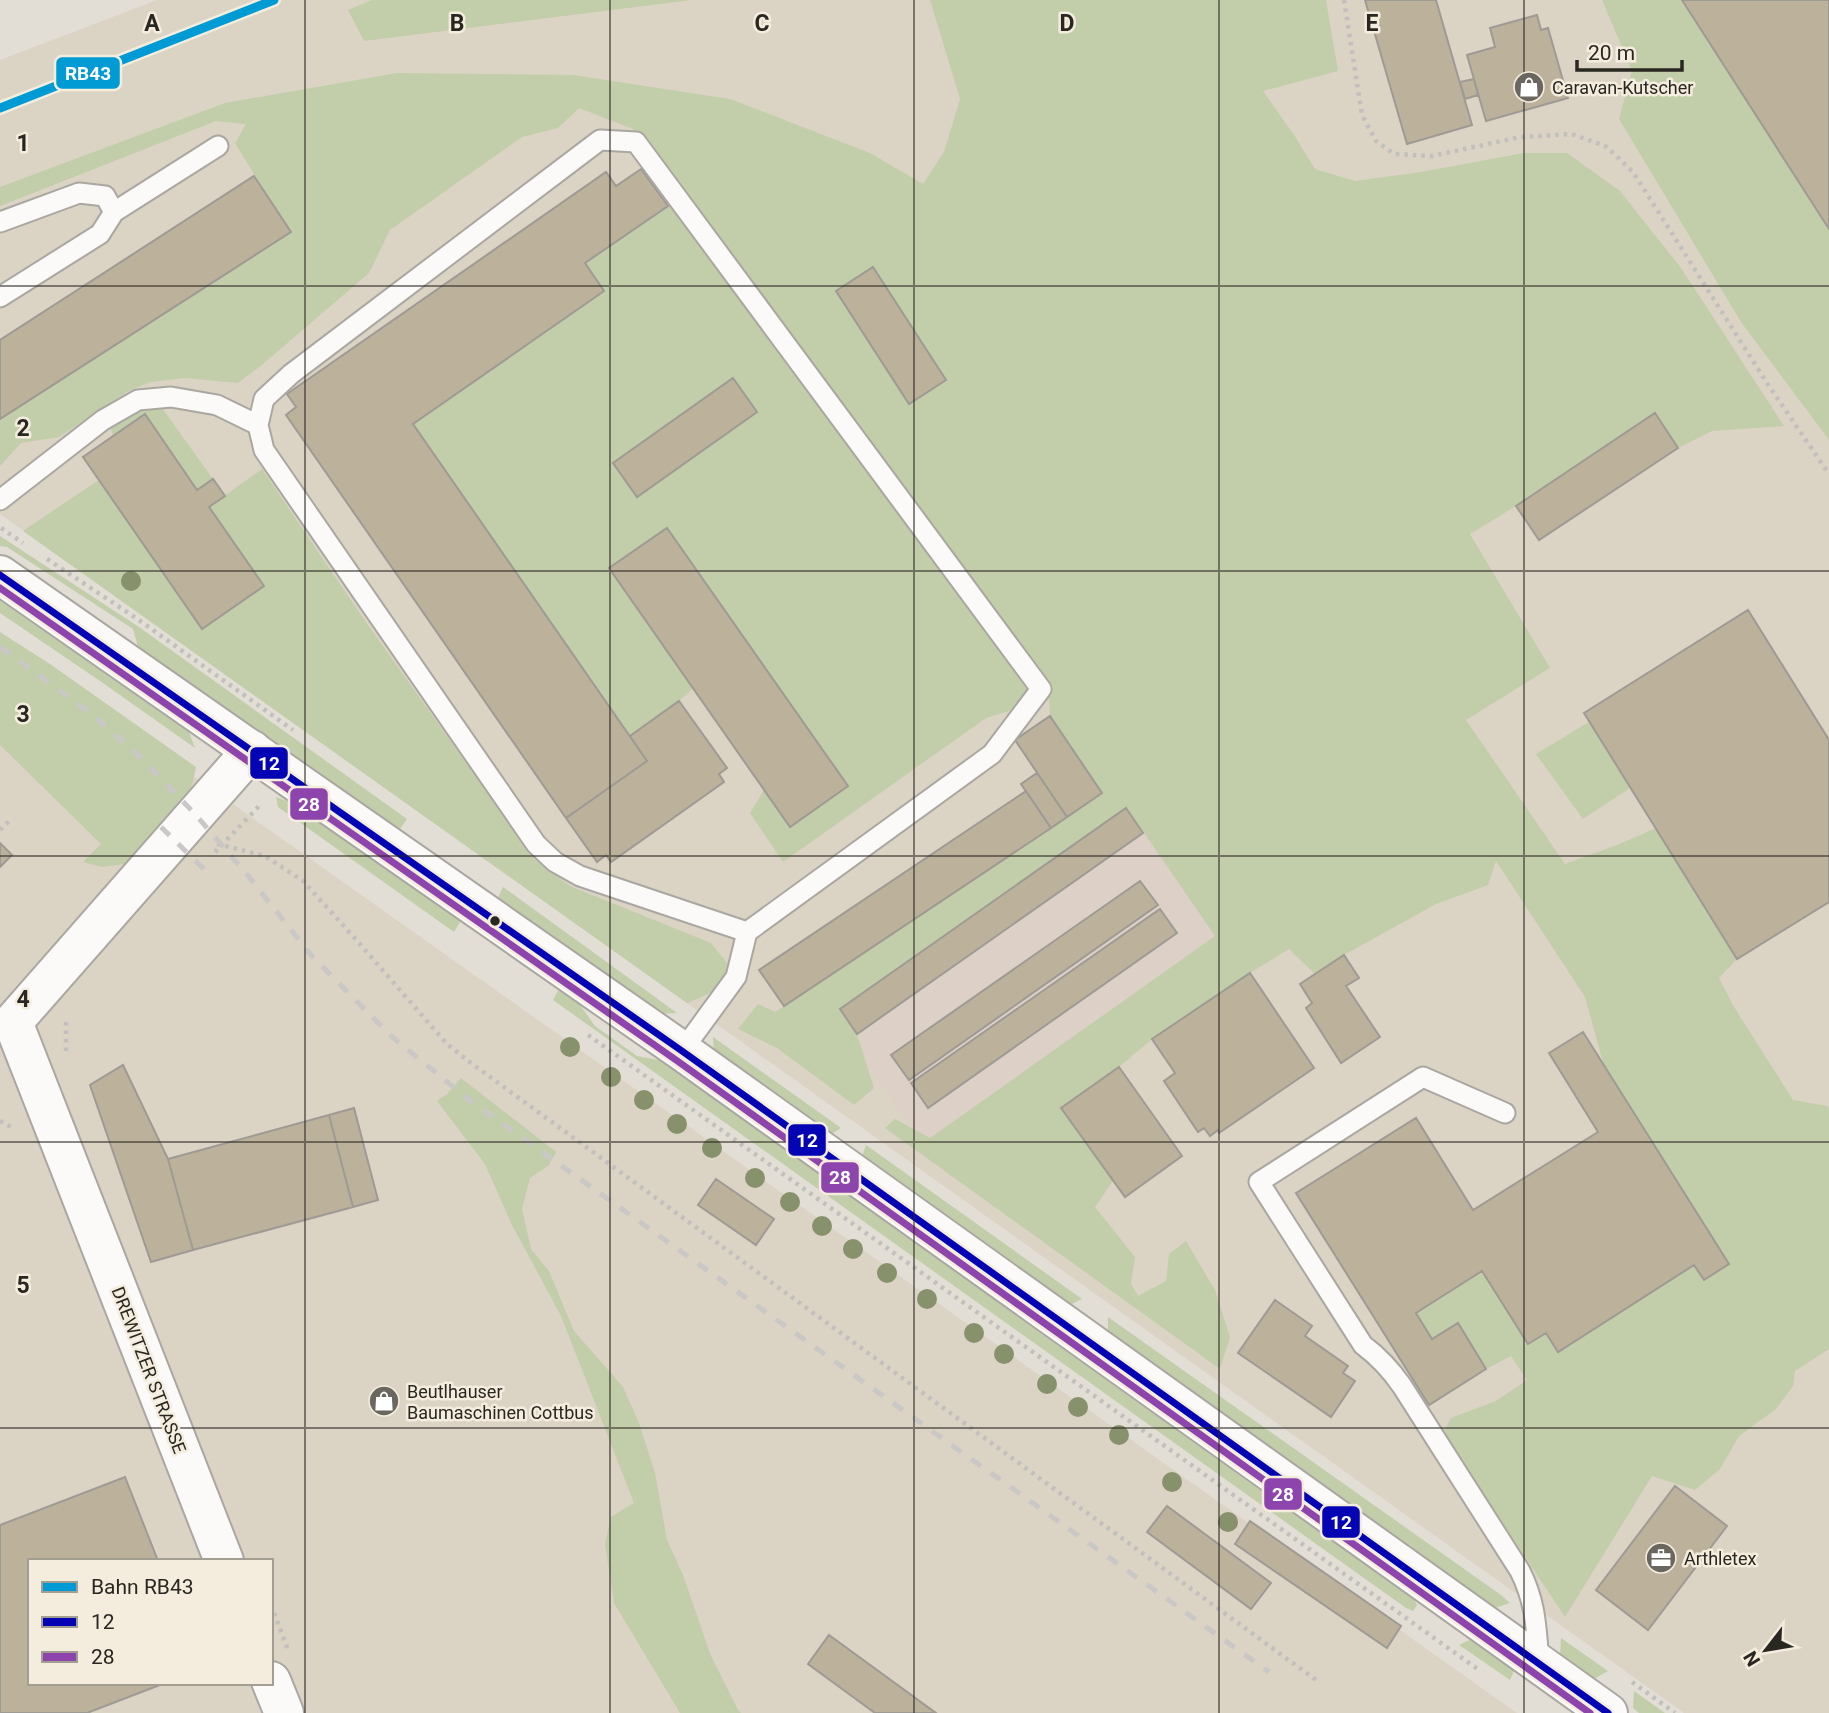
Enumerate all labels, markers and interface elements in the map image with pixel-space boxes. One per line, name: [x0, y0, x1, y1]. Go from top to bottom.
text: A: [144, 10, 160, 37]
text: B: [450, 10, 464, 37]
text: C: [754, 10, 770, 37]
text: D: [1060, 10, 1074, 37]
text: E: [1366, 10, 1379, 37]
scale bar: [1577, 28, 1682, 72]
text: 20 m: [1588, 41, 1635, 65]
line badge: RB43: [55, 56, 121, 90]
text: RB43: [65, 62, 111, 85]
shop icon: Caravan-Kutscher: [1512, 70, 1546, 104]
place label: Caravan-Kutscher: [1552, 77, 1693, 98]
text: 1: [16, 130, 30, 157]
text: 2: [16, 415, 30, 442]
text: 3: [16, 701, 30, 728]
line badge: 12: [249, 746, 289, 780]
text: 12: [258, 752, 280, 775]
line badge: 28: [289, 787, 329, 821]
text: 28: [298, 793, 320, 816]
unlabelled marker: [488, 914, 502, 928]
text: 4: [16, 986, 30, 1013]
line badge: 12: [787, 1123, 827, 1157]
text: 12: [796, 1129, 818, 1152]
line badge: 28: [820, 1161, 860, 1194]
text: 28: [829, 1166, 851, 1189]
text: 5: [16, 1272, 30, 1299]
street label: DREWITZER STRASSE: [107, 1284, 191, 1456]
place label: Beutlhauser Baumaschinen Cottbus: [407, 1381, 593, 1423]
shop icon: Beutlhauser Baumaschinen Cottbus: [367, 1384, 401, 1418]
line badge: 28: [1263, 1477, 1303, 1511]
text: 28: [1272, 1483, 1294, 1506]
line badge: 12: [1321, 1505, 1361, 1539]
text: 12: [1330, 1511, 1352, 1534]
office icon: Arthletex: [1644, 1541, 1678, 1575]
place label: Arthletex: [1684, 1548, 1756, 1569]
legend: [28, 1559, 273, 1685]
text: Bahn RB43: [91, 1575, 194, 1599]
text: 12: [91, 1610, 115, 1634]
north arrow: [1731, 1615, 1801, 1685]
text: 28: [91, 1645, 115, 1669]
text: N: [1739, 1647, 1765, 1670]

